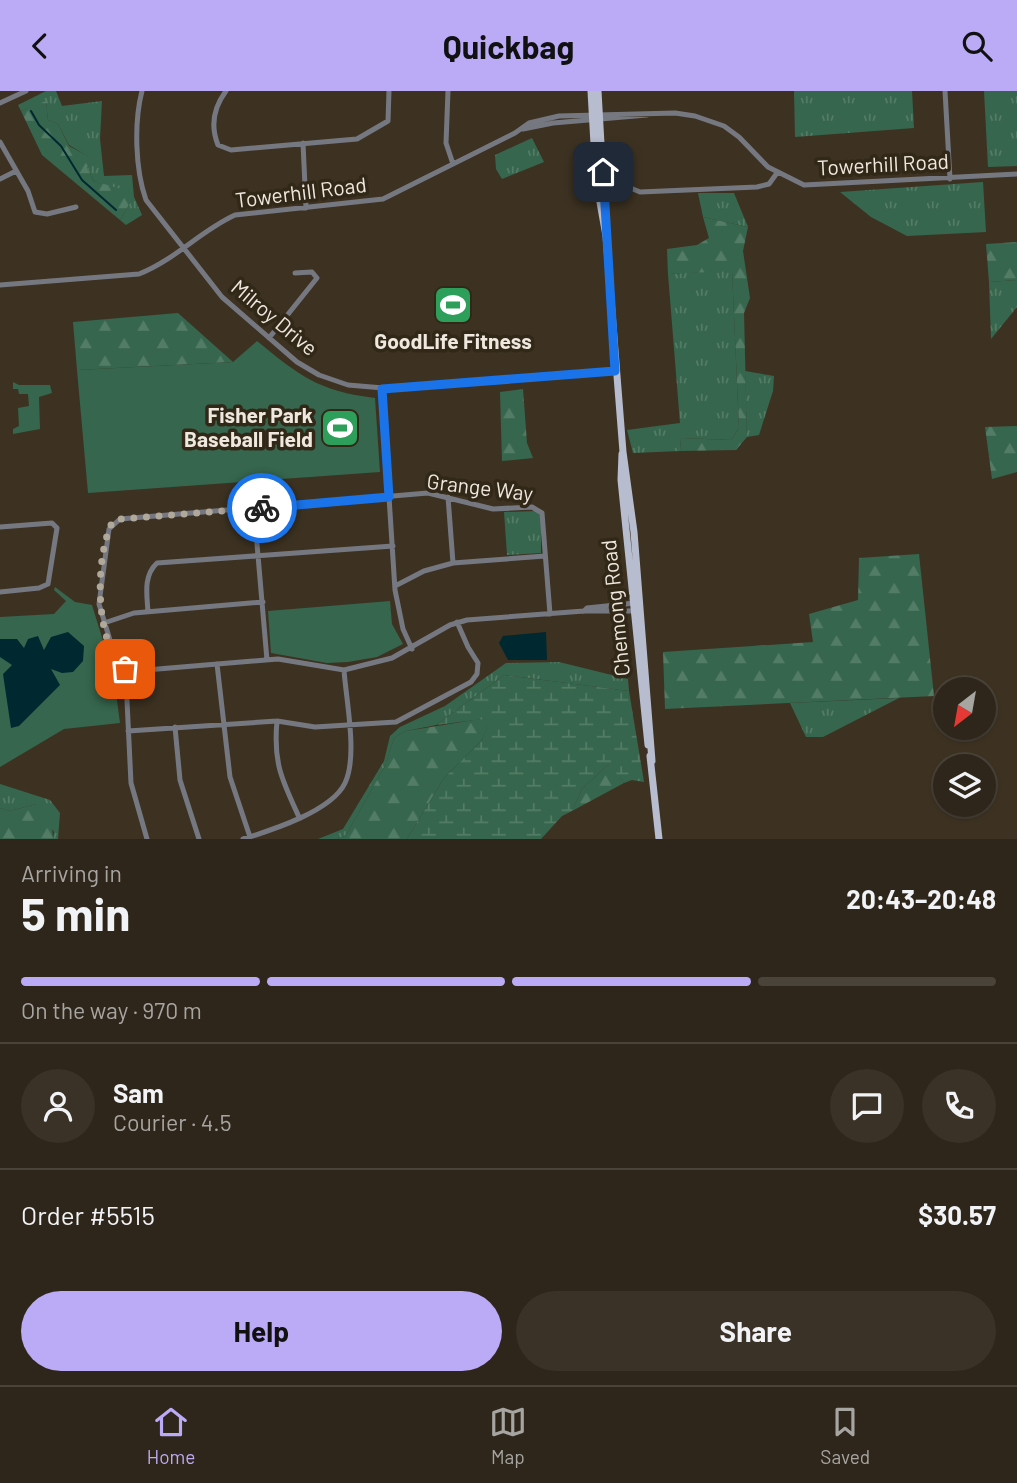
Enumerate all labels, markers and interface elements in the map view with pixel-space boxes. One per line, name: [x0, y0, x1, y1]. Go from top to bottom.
icon: back: [21, 27, 59, 65]
text: Quickbag: [443, 27, 574, 65]
icon: search: [958, 27, 996, 65]
pin: [573, 142, 633, 202]
street label: Towerhill Road: [816, 148, 950, 179]
icon: home: [584, 153, 622, 191]
street label: Towerhill Road: [234, 171, 368, 212]
street label: Milroy Drive: [227, 274, 323, 360]
sports icon: GoodLife Fitness: [432, 284, 474, 326]
place label: GoodLife Fitness: [374, 328, 532, 353]
place label: Fisher Park Baseball Field: [184, 402, 313, 451]
sports icon: Fisher Park Baseball Field: [319, 407, 361, 449]
street label: Grange Way: [426, 468, 535, 505]
courier: [227, 473, 297, 543]
icon: bike: [243, 489, 281, 527]
street label: Chemong Road: [595, 539, 634, 678]
pin: [95, 639, 155, 699]
icon: bag: [106, 650, 144, 688]
north arrow: [933, 677, 996, 740]
map controls: [933, 677, 996, 817]
button: layers: [933, 754, 996, 817]
text: Arriving in: [21, 859, 122, 887]
text: 20:43–20:48: [846, 883, 996, 914]
text: 5 min: [21, 885, 130, 940]
text: On the way · 970 m: [21, 996, 202, 1024]
button: person: [21, 1069, 95, 1143]
button: chat: [830, 1069, 904, 1143]
button: phone: [922, 1069, 996, 1143]
text: Sam: [113, 1077, 164, 1108]
text: Courier · 4.5: [113, 1108, 232, 1136]
text: Order #5515: [21, 1199, 155, 1230]
text: $30.57: [918, 1199, 996, 1230]
button: Help: [21, 1291, 502, 1371]
button: Share: [516, 1291, 996, 1371]
tab: Home: [147, 1403, 195, 1468]
tab: Map: [489, 1403, 527, 1468]
tab: Saved: [820, 1403, 870, 1468]

